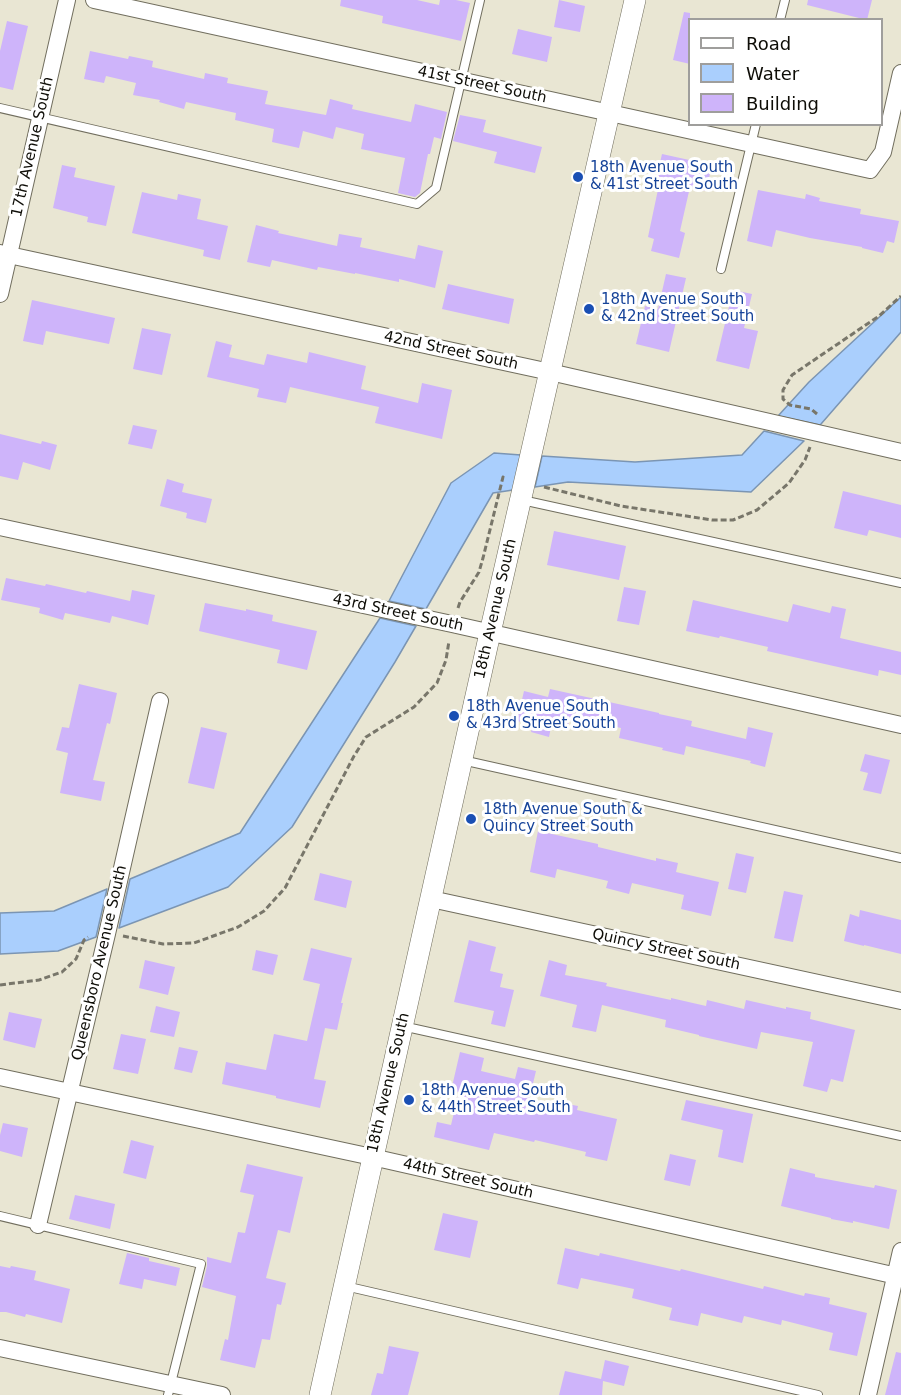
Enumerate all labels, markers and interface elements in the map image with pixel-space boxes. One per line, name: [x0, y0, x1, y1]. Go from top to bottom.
legend: [688, 18, 883, 126]
text: Road: [746, 33, 791, 54]
street label: 41st Street South: [416, 63, 548, 107]
text: Water: [746, 63, 799, 84]
street label: 17th Avenue South: [8, 75, 58, 219]
text: Building: [746, 93, 819, 114]
place label: 18th Avenue South & 41st Street South: [590, 159, 738, 194]
marker: 18th Avenue South & 41st Street South: [571, 170, 585, 184]
place label: 18th Avenue South & 42nd Street South: [601, 291, 754, 326]
marker: 18th Avenue South & 42nd Street South: [582, 302, 596, 316]
street label: 42nd Street South: [382, 328, 520, 374]
street label: 18th Avenue South: [471, 537, 521, 681]
street label: 43rd Street South: [331, 590, 465, 636]
place label: 18th Avenue South & 43rd Street South: [466, 698, 616, 733]
marker: 18th Avenue South & 43rd Street South: [447, 709, 461, 723]
place label: 18th Avenue South & Quincy Street South: [483, 801, 643, 836]
marker: 18th Avenue South & Quincy Street South: [464, 812, 478, 826]
street label: Queensboro Avenue South: [69, 864, 131, 1062]
street label: Quincy Street South: [590, 926, 742, 974]
street label: 18th Avenue South: [364, 1011, 414, 1155]
place label: 18th Avenue South & 44th Street South: [421, 1082, 571, 1117]
marker: 18th Avenue South & 44th Street South: [402, 1093, 416, 1107]
street label: 44th Street South: [401, 1155, 535, 1203]

